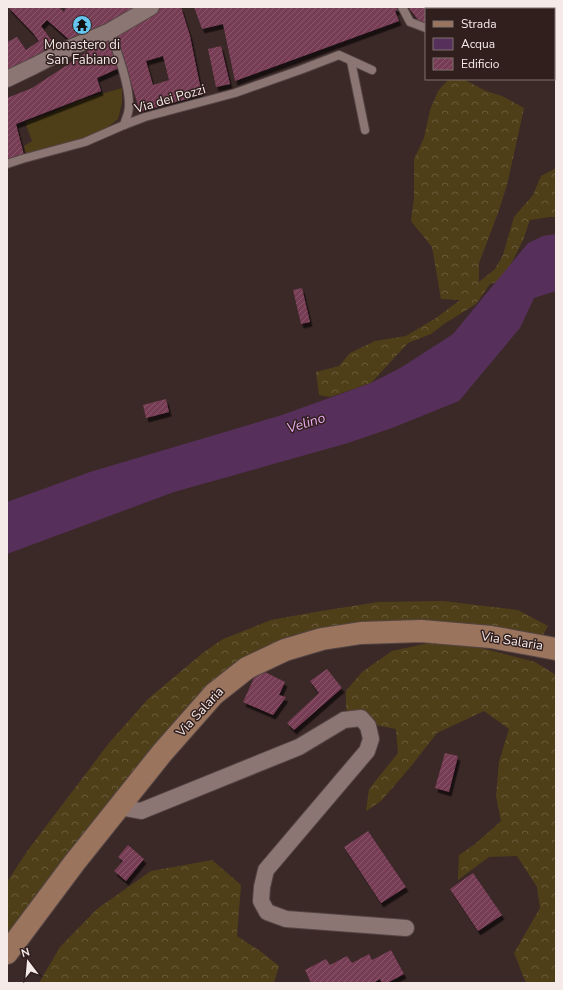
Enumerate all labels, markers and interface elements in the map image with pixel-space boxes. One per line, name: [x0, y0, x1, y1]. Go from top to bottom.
legend: [425, 8, 555, 80]
temple icon: Monastero di San Fabiano: [71, 14, 93, 36]
text: Strada: [461, 16, 497, 32]
place label: Monastero di San Fabiano: [44, 36, 120, 69]
text: Acqua: [461, 36, 495, 52]
text: Edificio: [461, 56, 500, 72]
street label: Via dei Pozzi: [131, 80, 208, 118]
water label: Velino: [284, 408, 328, 438]
street label: Via Salaria: [479, 627, 544, 655]
street label: Via Salaria: [171, 683, 228, 742]
north arrow: [8, 942, 48, 982]
text: N: [19, 945, 31, 961]

